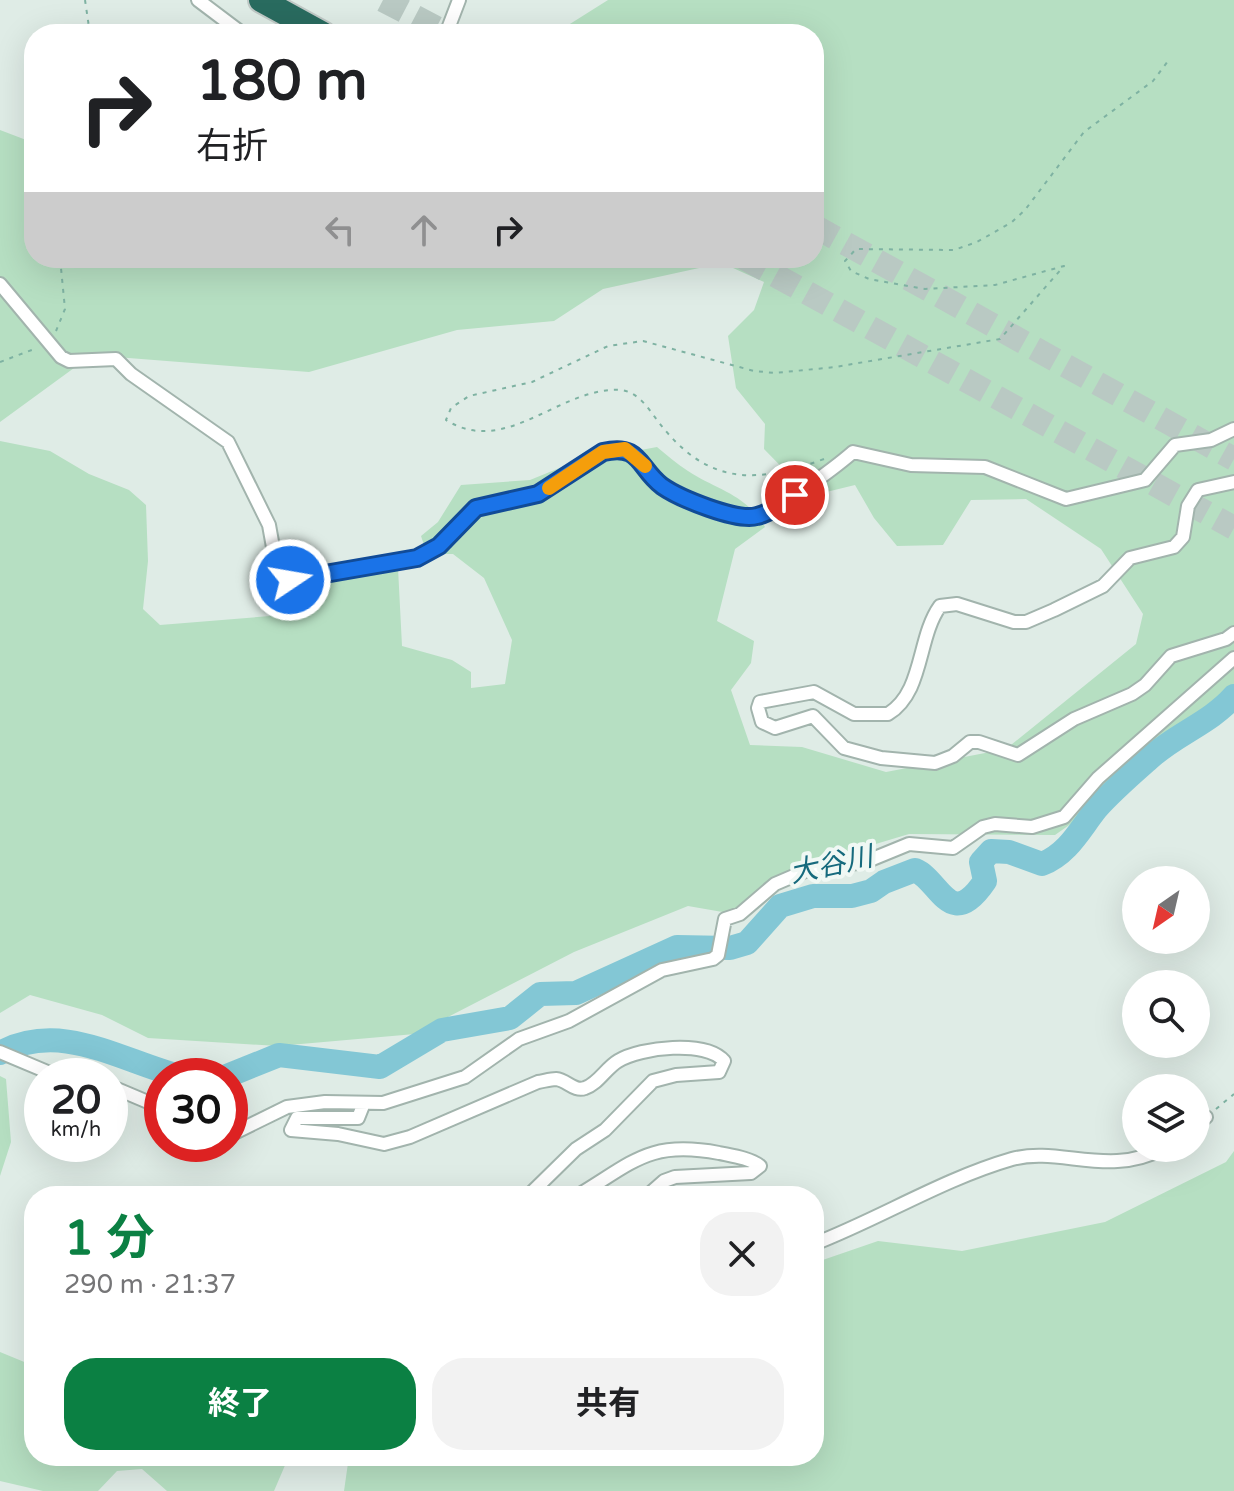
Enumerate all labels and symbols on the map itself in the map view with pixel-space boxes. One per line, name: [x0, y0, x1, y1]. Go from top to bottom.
pin: [761, 461, 829, 529]
position arrow: [248, 538, 332, 622]
water label: 大谷川: [787, 839, 879, 890]
north arrow: [1122, 866, 1210, 954]
speed limit sign: 30: [144, 1058, 248, 1162]

